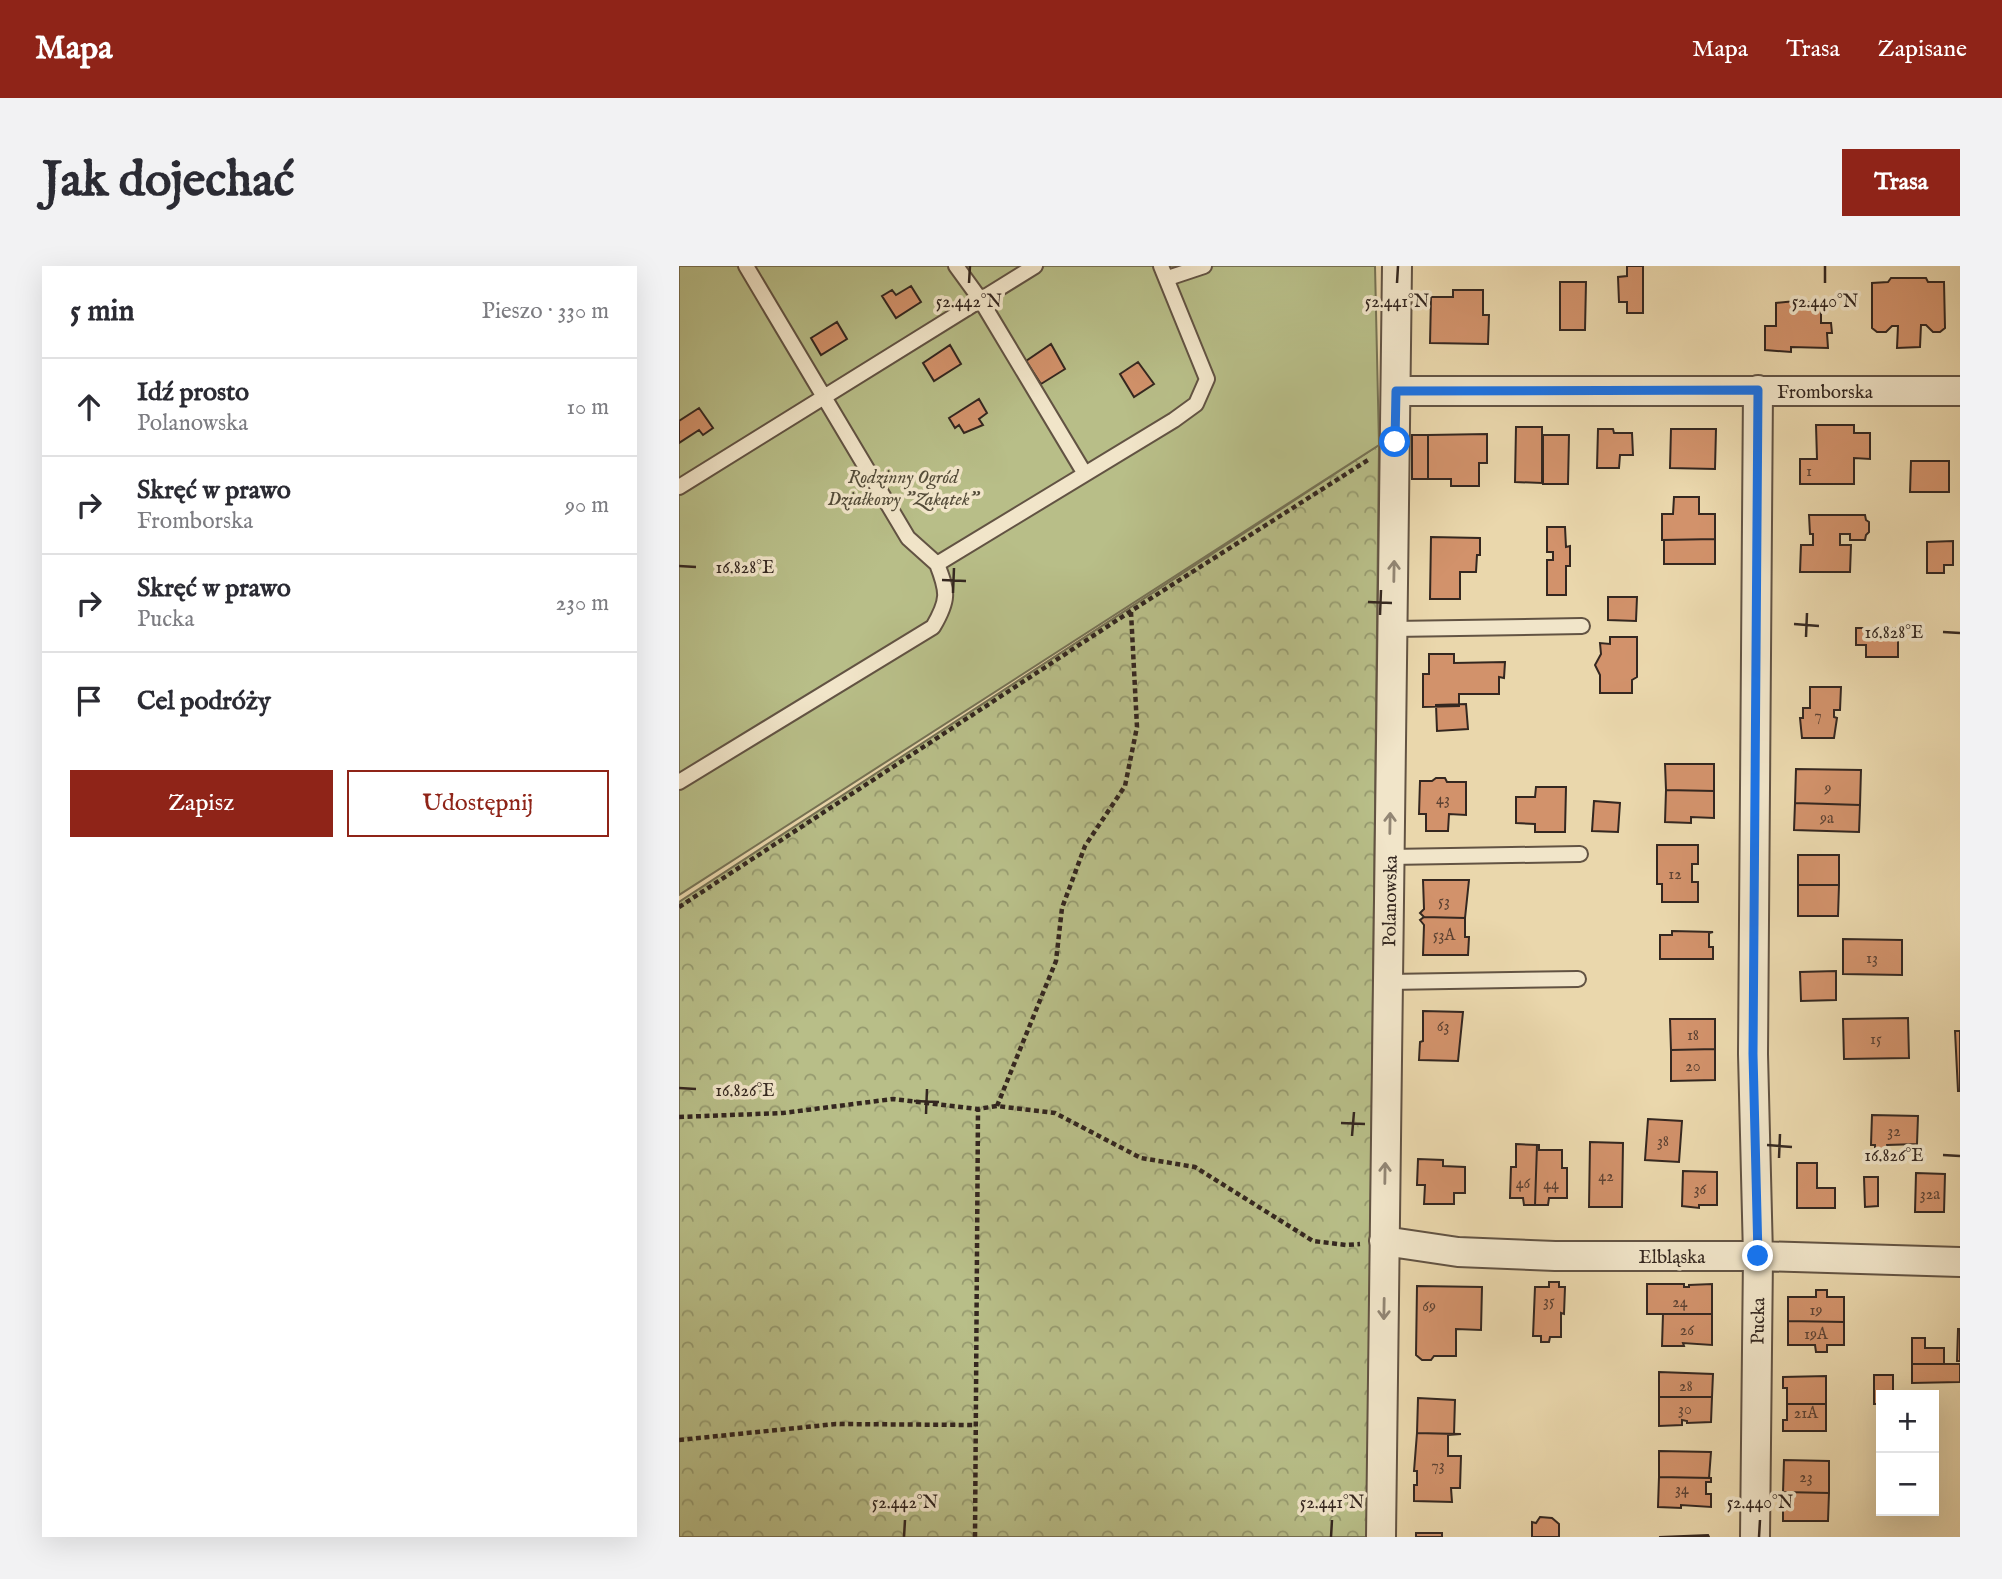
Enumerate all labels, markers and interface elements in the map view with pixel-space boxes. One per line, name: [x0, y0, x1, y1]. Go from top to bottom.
text: Mapa: [35, 28, 112, 70]
text: Mapa: [1692, 34, 1748, 65]
text: Trasa: [1786, 34, 1840, 65]
text: Zapisane: [1878, 34, 1967, 65]
button: Trasa: [1842, 149, 1960, 216]
text: Jak dojechać: [42, 151, 295, 213]
text: 52.442°N: [936, 291, 1003, 314]
text: 52.441°N: [1365, 291, 1430, 314]
text: 52.440°N: [1792, 291, 1859, 314]
text: 5 min: [70, 293, 135, 331]
text: Pieszo · 330 m: [482, 297, 609, 326]
text: Idź prosto: [137, 376, 249, 409]
street label: Fromborska: [1777, 381, 1874, 405]
icon: ahead: [70, 388, 108, 426]
text: 10 m: [566, 393, 609, 422]
text: Polanowska: [137, 409, 248, 438]
route start: [1379, 426, 1410, 457]
house number: 1: [1806, 462, 1812, 482]
park label: Rodzinny Ogród Działkowy "Zakątek": [827, 466, 980, 512]
text: Skręć w prawo: [137, 474, 291, 507]
icon: right: [70, 486, 108, 524]
text: 90 m: [565, 491, 609, 520]
text: Fromborska: [137, 507, 253, 536]
text: 16.828°E: [716, 557, 774, 580]
one-way arrow: [1387, 559, 1401, 582]
text: Skręć w prawo: [137, 572, 291, 605]
icon: right: [70, 584, 108, 622]
text: 230 m: [556, 589, 609, 618]
text: Pucka: [137, 605, 194, 634]
text: 16.828°E: [1865, 622, 1923, 645]
icon: arrive: [70, 682, 108, 720]
text: Cel podróży: [137, 685, 271, 718]
house number: 7: [1814, 706, 1822, 726]
button: Zapisz: [70, 770, 333, 837]
button: Udostępnij: [347, 770, 609, 837]
house number: 9: [1824, 779, 1832, 799]
house number: 43: [1436, 790, 1450, 810]
house number: 9a: [1819, 809, 1834, 829]
one-way arrow: [1383, 811, 1397, 834]
street label: Polanowska: [1378, 854, 1404, 947]
house number: 12: [1668, 865, 1682, 885]
house number: 53: [1438, 892, 1450, 912]
house number: 53A: [1433, 926, 1456, 946]
house number: 13: [1866, 949, 1878, 969]
house number: 63: [1437, 1017, 1449, 1037]
house number: 18: [1687, 1026, 1699, 1046]
house number: 15: [1870, 1030, 1882, 1050]
house number: 20: [1685, 1057, 1701, 1077]
text: 16.826°E: [715, 1080, 775, 1103]
house number: 32: [1887, 1122, 1901, 1142]
house number: 38: [1657, 1132, 1669, 1152]
text: 16.826°E: [1864, 1145, 1924, 1168]
one-way arrow: [1378, 1161, 1392, 1184]
house number: 42: [1598, 1167, 1614, 1187]
house number: 46: [1516, 1174, 1531, 1194]
house number: 44: [1543, 1175, 1559, 1195]
house number: 36: [1694, 1180, 1707, 1200]
house number: 32a: [1920, 1185, 1940, 1205]
route end: [1742, 1240, 1773, 1271]
street label: Elbląska: [1639, 1246, 1706, 1270]
house number: 35: [1543, 1292, 1555, 1312]
house number: 24: [1672, 1293, 1688, 1313]
street label: Pucka: [1747, 1296, 1771, 1345]
one-way arrow: [1377, 1297, 1390, 1320]
house number: 69: [1422, 1297, 1436, 1317]
house number: 19: [1810, 1301, 1822, 1321]
house number: 26: [1680, 1321, 1694, 1341]
house number: 19A: [1804, 1325, 1829, 1345]
house number: 28: [1679, 1377, 1693, 1397]
map controls: [1876, 1390, 1939, 1516]
button: +: [1876, 1390, 1939, 1453]
house number: 30: [1678, 1400, 1692, 1420]
house number: 21A: [1794, 1404, 1819, 1424]
button: −: [1876, 1453, 1939, 1516]
house number: 73: [1431, 1456, 1445, 1476]
house number: 23: [1799, 1468, 1813, 1488]
house number: 34: [1675, 1480, 1689, 1500]
text: 52.442°N: [872, 1492, 939, 1515]
text: 52.441°N: [1300, 1492, 1365, 1515]
text: 52.440°N: [1727, 1492, 1794, 1515]

